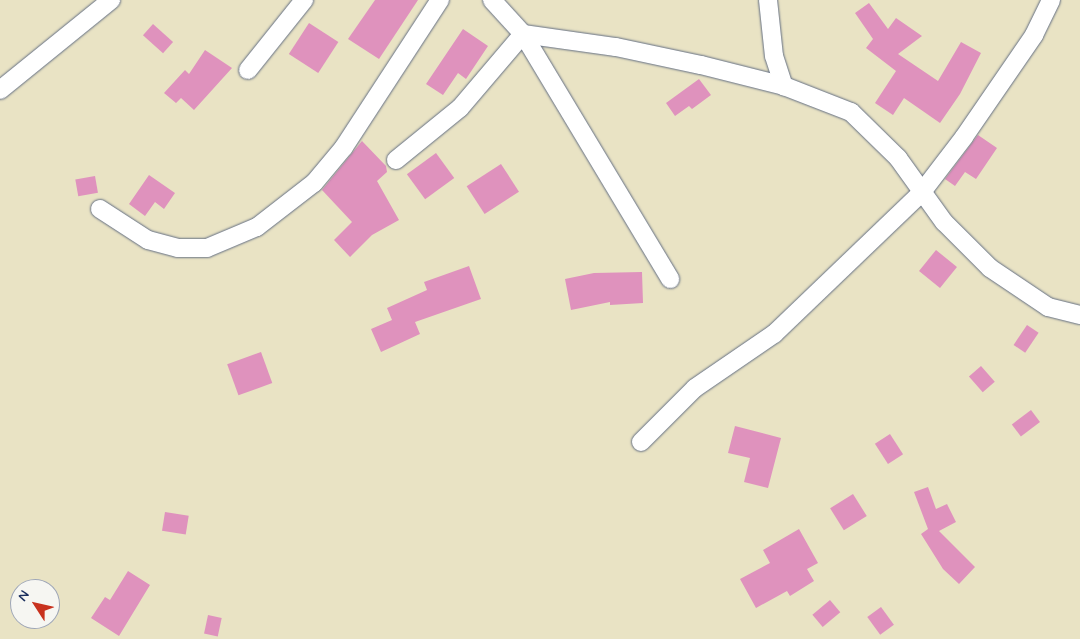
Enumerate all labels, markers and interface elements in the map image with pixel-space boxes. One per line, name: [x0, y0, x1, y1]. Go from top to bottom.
north arrow: [10, 579, 60, 629]
text: N: [13, 587, 34, 605]

